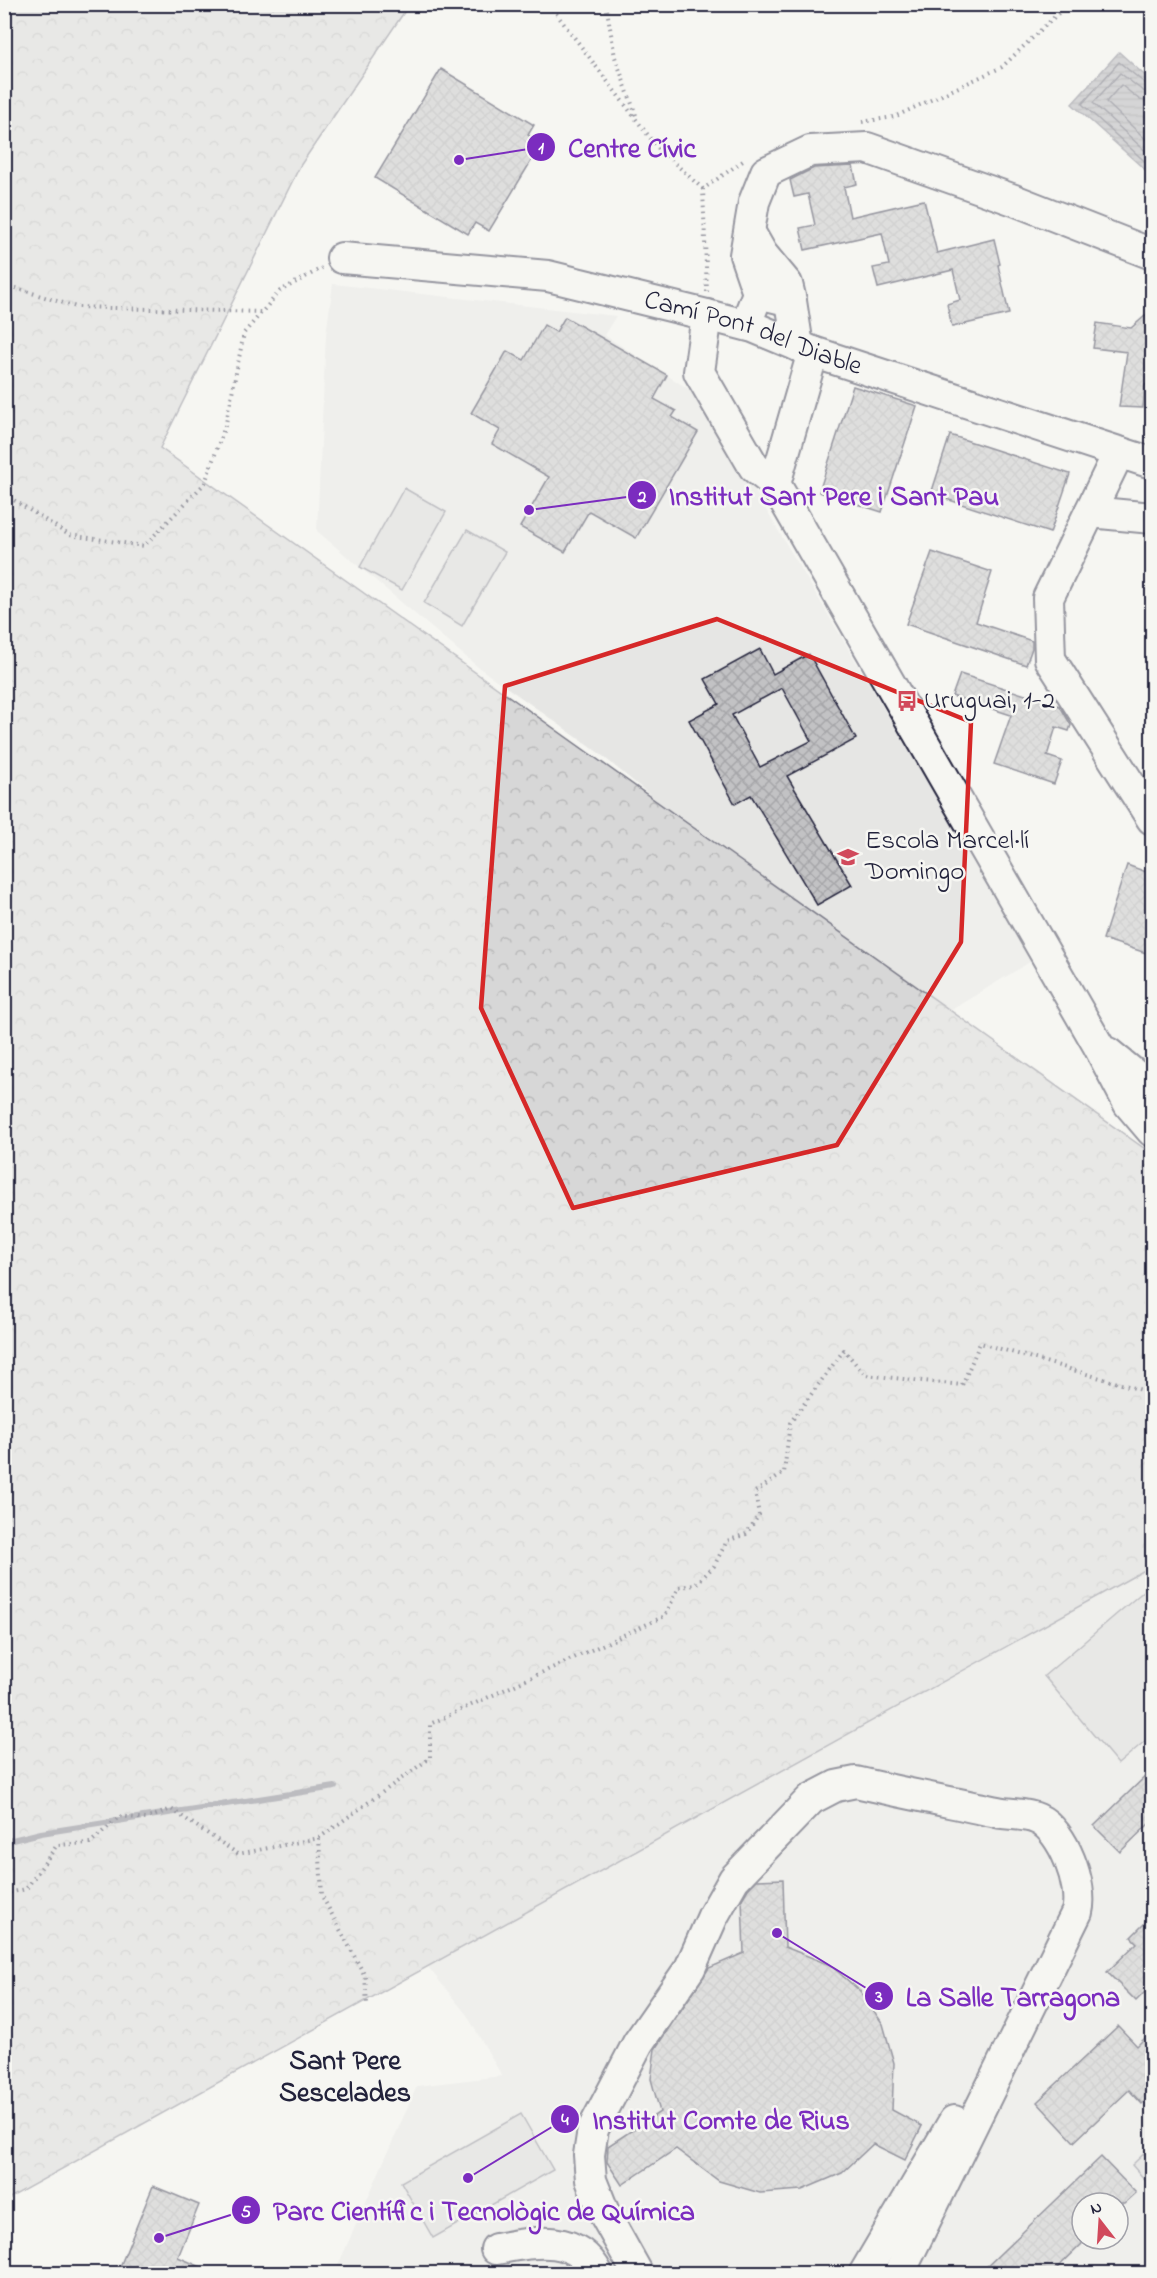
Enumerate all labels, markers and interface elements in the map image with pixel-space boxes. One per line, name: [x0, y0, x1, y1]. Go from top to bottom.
callout: Centre Cívic: [526, 124, 708, 170]
text: Centre Cívic: [568, 130, 697, 171]
text: 1: [538, 136, 544, 162]
street label: Camí Pont del Diable: [640, 281, 868, 387]
callout: Institut Sant Pere i Sant Pau: [627, 472, 1011, 518]
text: Institut Sant Pere i Sant Pau: [669, 478, 999, 519]
text: 2: [637, 485, 647, 511]
place label: Uruguai, 1-2: [924, 682, 1055, 721]
bus stop icon: Uruguai, 1-2: [895, 689, 919, 713]
place label: Escola Marcel·lí Domingo: [864, 822, 1029, 892]
school or university icon: Escola Marcel·lí Domingo: [836, 845, 860, 869]
callout: La Salle Tarragona: [864, 1973, 1132, 2019]
text: La Salle Tarragona: [906, 1979, 1120, 2021]
text: 3: [874, 1985, 883, 2011]
district label: Sant Pere Sescelades: [279, 2042, 411, 2115]
callout: Institut Comte de Rius: [550, 2096, 862, 2142]
text: Institut Comte de Rius: [592, 2102, 850, 2143]
text: 4: [561, 2108, 569, 2134]
callout: Parc Científic i Tecnològic de Química: [231, 2187, 707, 2233]
north arrow: [1070, 2191, 1130, 2251]
text: Parc Científic i Tecnològic de Química: [273, 2193, 695, 2235]
text: N: [1088, 2195, 1105, 2222]
text: 5: [241, 2200, 252, 2226]

